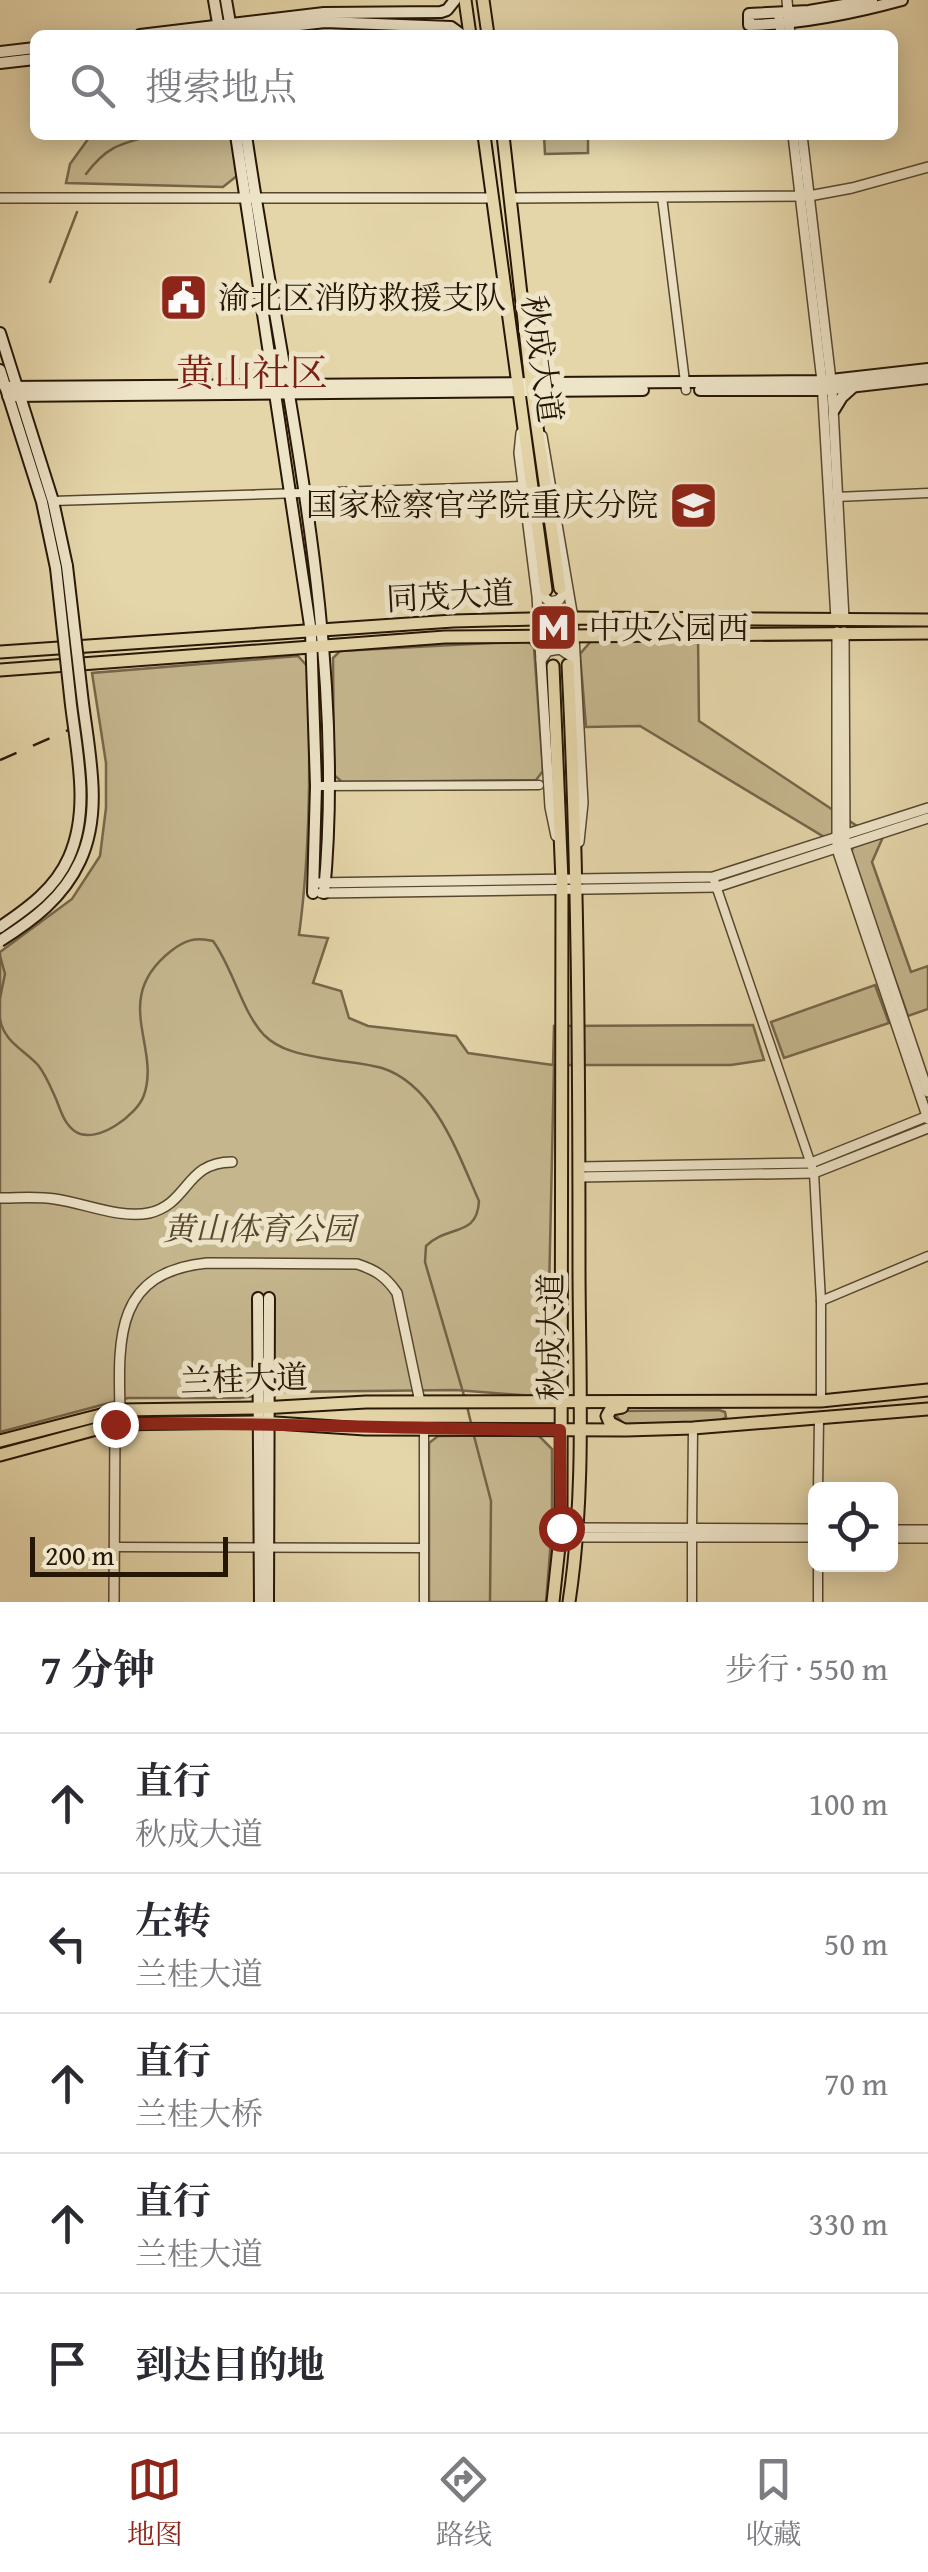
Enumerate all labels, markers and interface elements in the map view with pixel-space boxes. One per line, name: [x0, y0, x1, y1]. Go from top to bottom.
search box: [30, 30, 898, 140]
icon: search: [65, 58, 120, 113]
text: 搜索地点: [145, 58, 297, 114]
public building icon: 渝北区消防救援支队: [157, 272, 209, 324]
place label: 渝北区消防救援支队: [218, 274, 506, 321]
street label: 秋成大道: [510, 292, 575, 426]
district label: 黄山社区: [176, 344, 328, 400]
school or university icon: 国家检察官学院重庆分院: [667, 479, 719, 531]
place label: 国家检察官学院重庆分院: [306, 481, 658, 528]
street label: 同茂大道: [385, 569, 515, 622]
metro station icon: 中央公园西: [528, 602, 580, 654]
place label: 中央公园西: [589, 604, 749, 651]
park label: 黄山体育公园: [163, 1205, 360, 1252]
street label: 秋成大道: [527, 1273, 574, 1401]
street label: 兰桂大道: [179, 1353, 309, 1404]
route end: [93, 1402, 139, 1448]
map controls: [808, 1482, 898, 1572]
button: locate: [808, 1482, 898, 1572]
route start: [539, 1506, 585, 1552]
scale bar: [30, 1532, 228, 1576]
text: 200 m: [45, 1534, 114, 1575]
text: 7 分钟: [40, 1638, 155, 1699]
text: 步行 · 550 m: [725, 1645, 888, 1692]
text: 直行: [135, 1752, 211, 1808]
icon: ahead: [40, 1776, 95, 1831]
text: 100 m: [809, 1780, 888, 1827]
text: 秋成大道: [135, 1810, 263, 1857]
text: 左转: [135, 1892, 211, 1948]
icon: left: [40, 1916, 95, 1971]
text: 50 m: [824, 1920, 888, 1967]
text: 兰桂大道: [135, 1950, 263, 1997]
text: 直行: [135, 2032, 211, 2088]
icon: ahead: [40, 2056, 95, 2111]
text: 70 m: [824, 2060, 888, 2107]
text: 兰桂大桥: [135, 2090, 263, 2137]
text: 直行: [135, 2172, 211, 2228]
icon: ahead: [40, 2196, 95, 2251]
text: 330 m: [809, 2200, 888, 2247]
text: 兰桂大道: [135, 2230, 263, 2277]
icon: arrive: [40, 2336, 95, 2391]
text: 到达目的地: [135, 2336, 325, 2392]
tab: 地图: [127, 2452, 183, 2554]
tab: 路线: [436, 2452, 492, 2554]
tab: 收藏: [745, 2452, 801, 2554]

